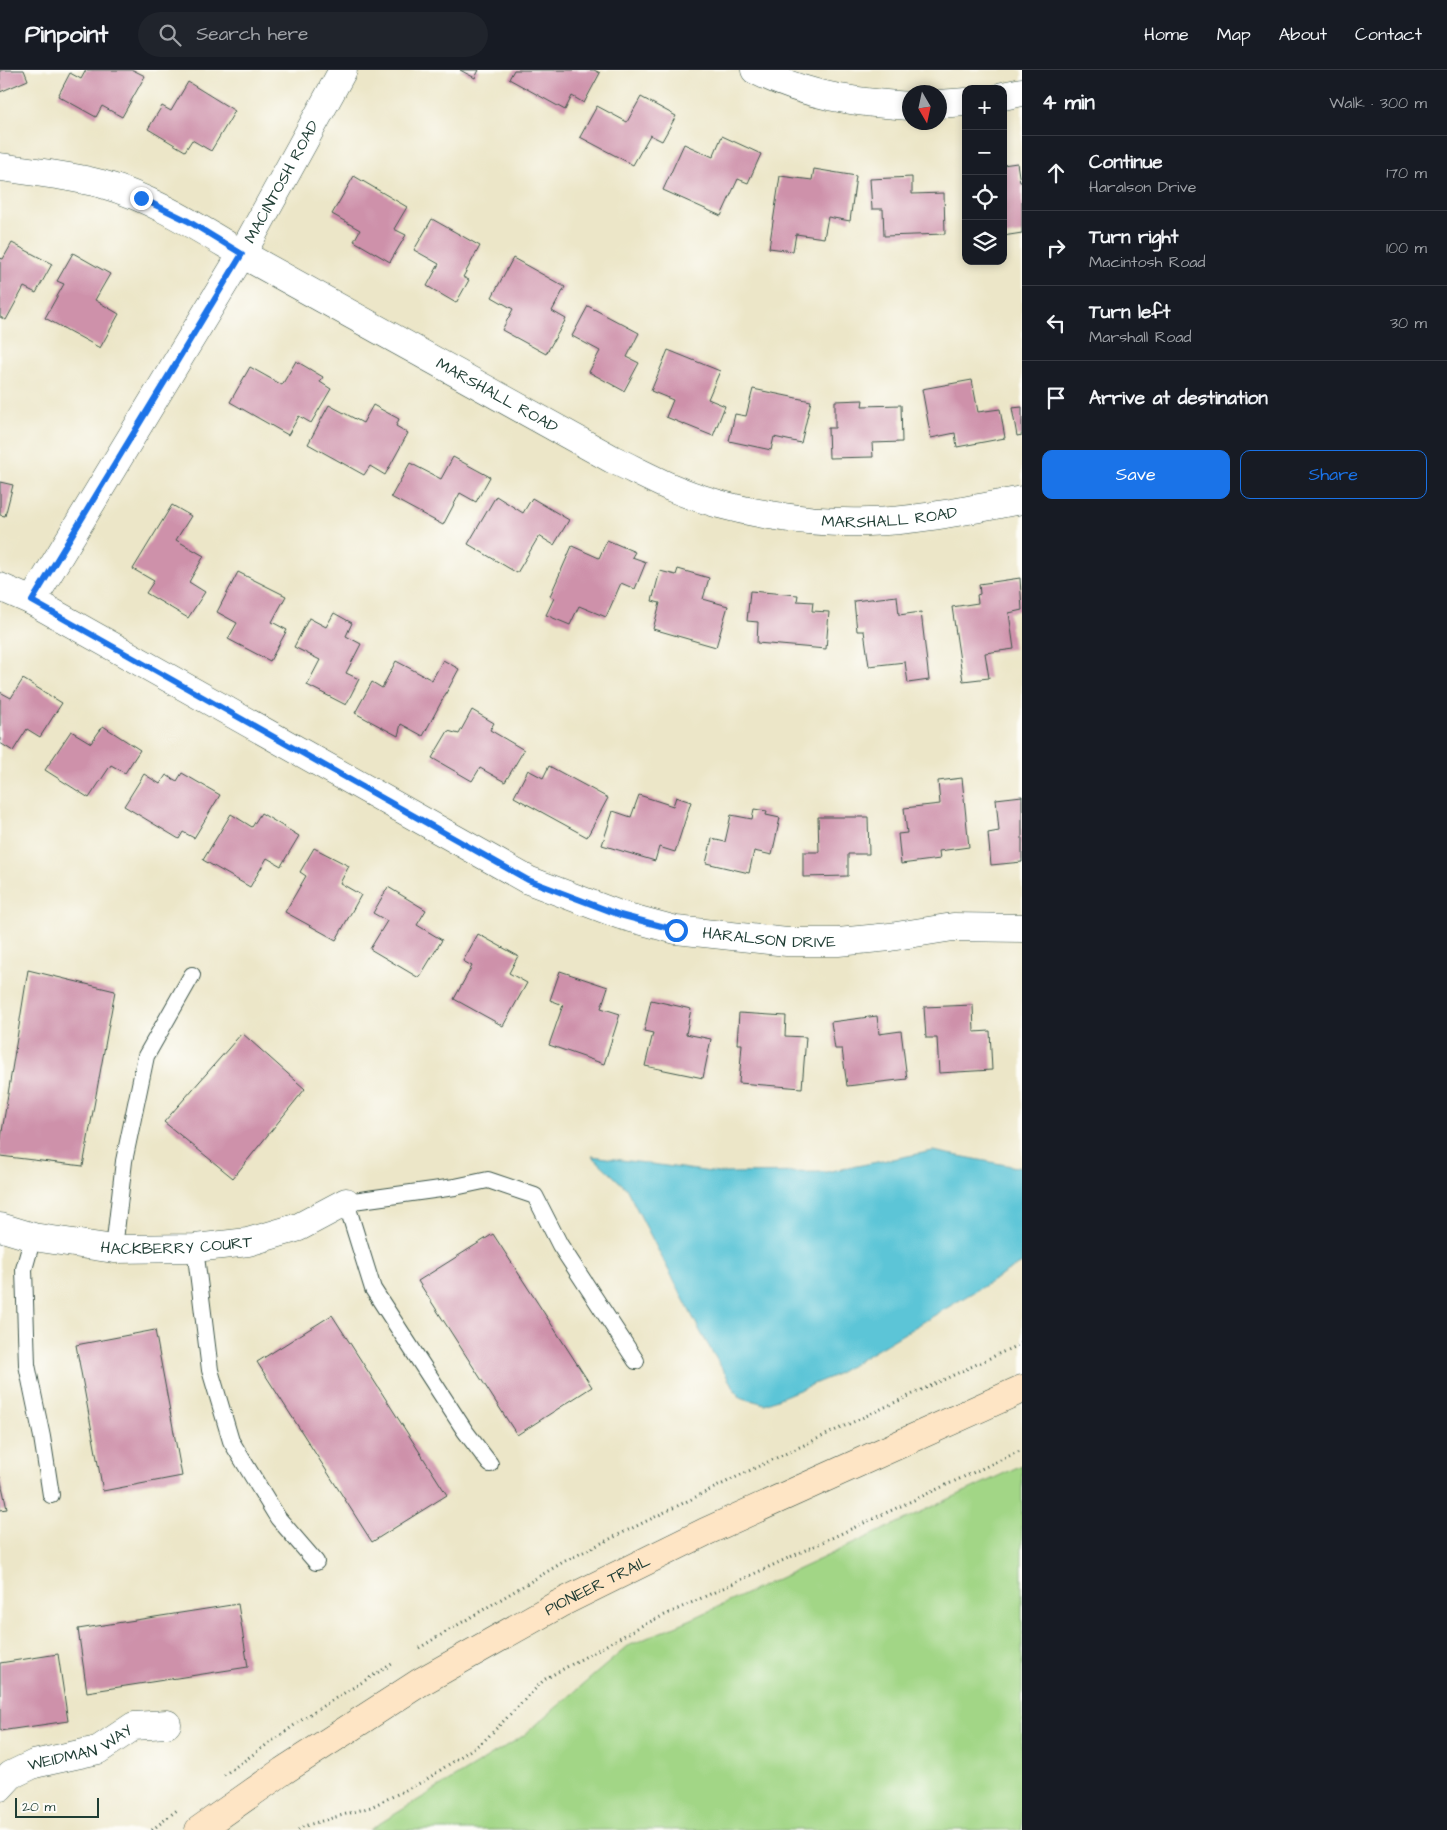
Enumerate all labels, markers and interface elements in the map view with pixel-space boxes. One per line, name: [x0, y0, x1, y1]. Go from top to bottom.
search box: [138, 12, 488, 57]
text: Pinpoint: [25, 18, 108, 52]
icon: search: [156, 21, 184, 49]
text: Search here: [196, 21, 308, 48]
text: Home: [1144, 22, 1189, 47]
text: Map: [1217, 22, 1251, 47]
text: About: [1279, 22, 1327, 47]
text: Contact: [1355, 22, 1422, 47]
north arrow: [902, 85, 947, 130]
map controls: [962, 85, 1007, 265]
button: +: [962, 85, 1007, 130]
text: 4 min: [1042, 88, 1095, 117]
text: Walk · 300 m: [1329, 92, 1427, 114]
street label: MACINTOSH ROAD: [239, 116, 324, 247]
button: −: [962, 130, 1007, 175]
text: Continue: [1089, 149, 1163, 176]
icon: ahead: [1042, 159, 1070, 187]
text: 170 m: [1386, 162, 1427, 184]
button: locate: [962, 175, 1007, 220]
text: Haralson Drive: [1089, 176, 1196, 198]
route end: [130, 187, 153, 210]
button: layers: [962, 220, 1007, 265]
text: Turn right: [1089, 224, 1178, 251]
icon: right: [1042, 234, 1070, 262]
text: 100 m: [1386, 237, 1427, 259]
text: Macintosh Road: [1089, 251, 1206, 273]
text: Turn left: [1089, 299, 1170, 326]
icon: left: [1042, 309, 1070, 337]
text: 30 m: [1390, 312, 1427, 334]
text: Marshall Road: [1089, 326, 1191, 348]
street label: MARSHALL ROAD: [432, 353, 562, 438]
icon: arrive: [1042, 384, 1070, 412]
text: Arrive at destination: [1089, 385, 1268, 412]
button: Save: [1042, 450, 1230, 499]
button: Share: [1240, 450, 1427, 499]
street label: MARSHALL ROAD: [821, 501, 959, 533]
route start: [665, 919, 688, 942]
street label: HARALSON DRIVE: [701, 922, 836, 953]
street label: HACKBERRY COURT: [99, 1231, 254, 1260]
street label: PIONEER TRAIL: [541, 1550, 654, 1621]
street label: WEIDMAN WAY: [25, 1719, 137, 1776]
scale bar: [15, 1795, 99, 1818]
text: 20 m: [22, 1797, 55, 1817]

